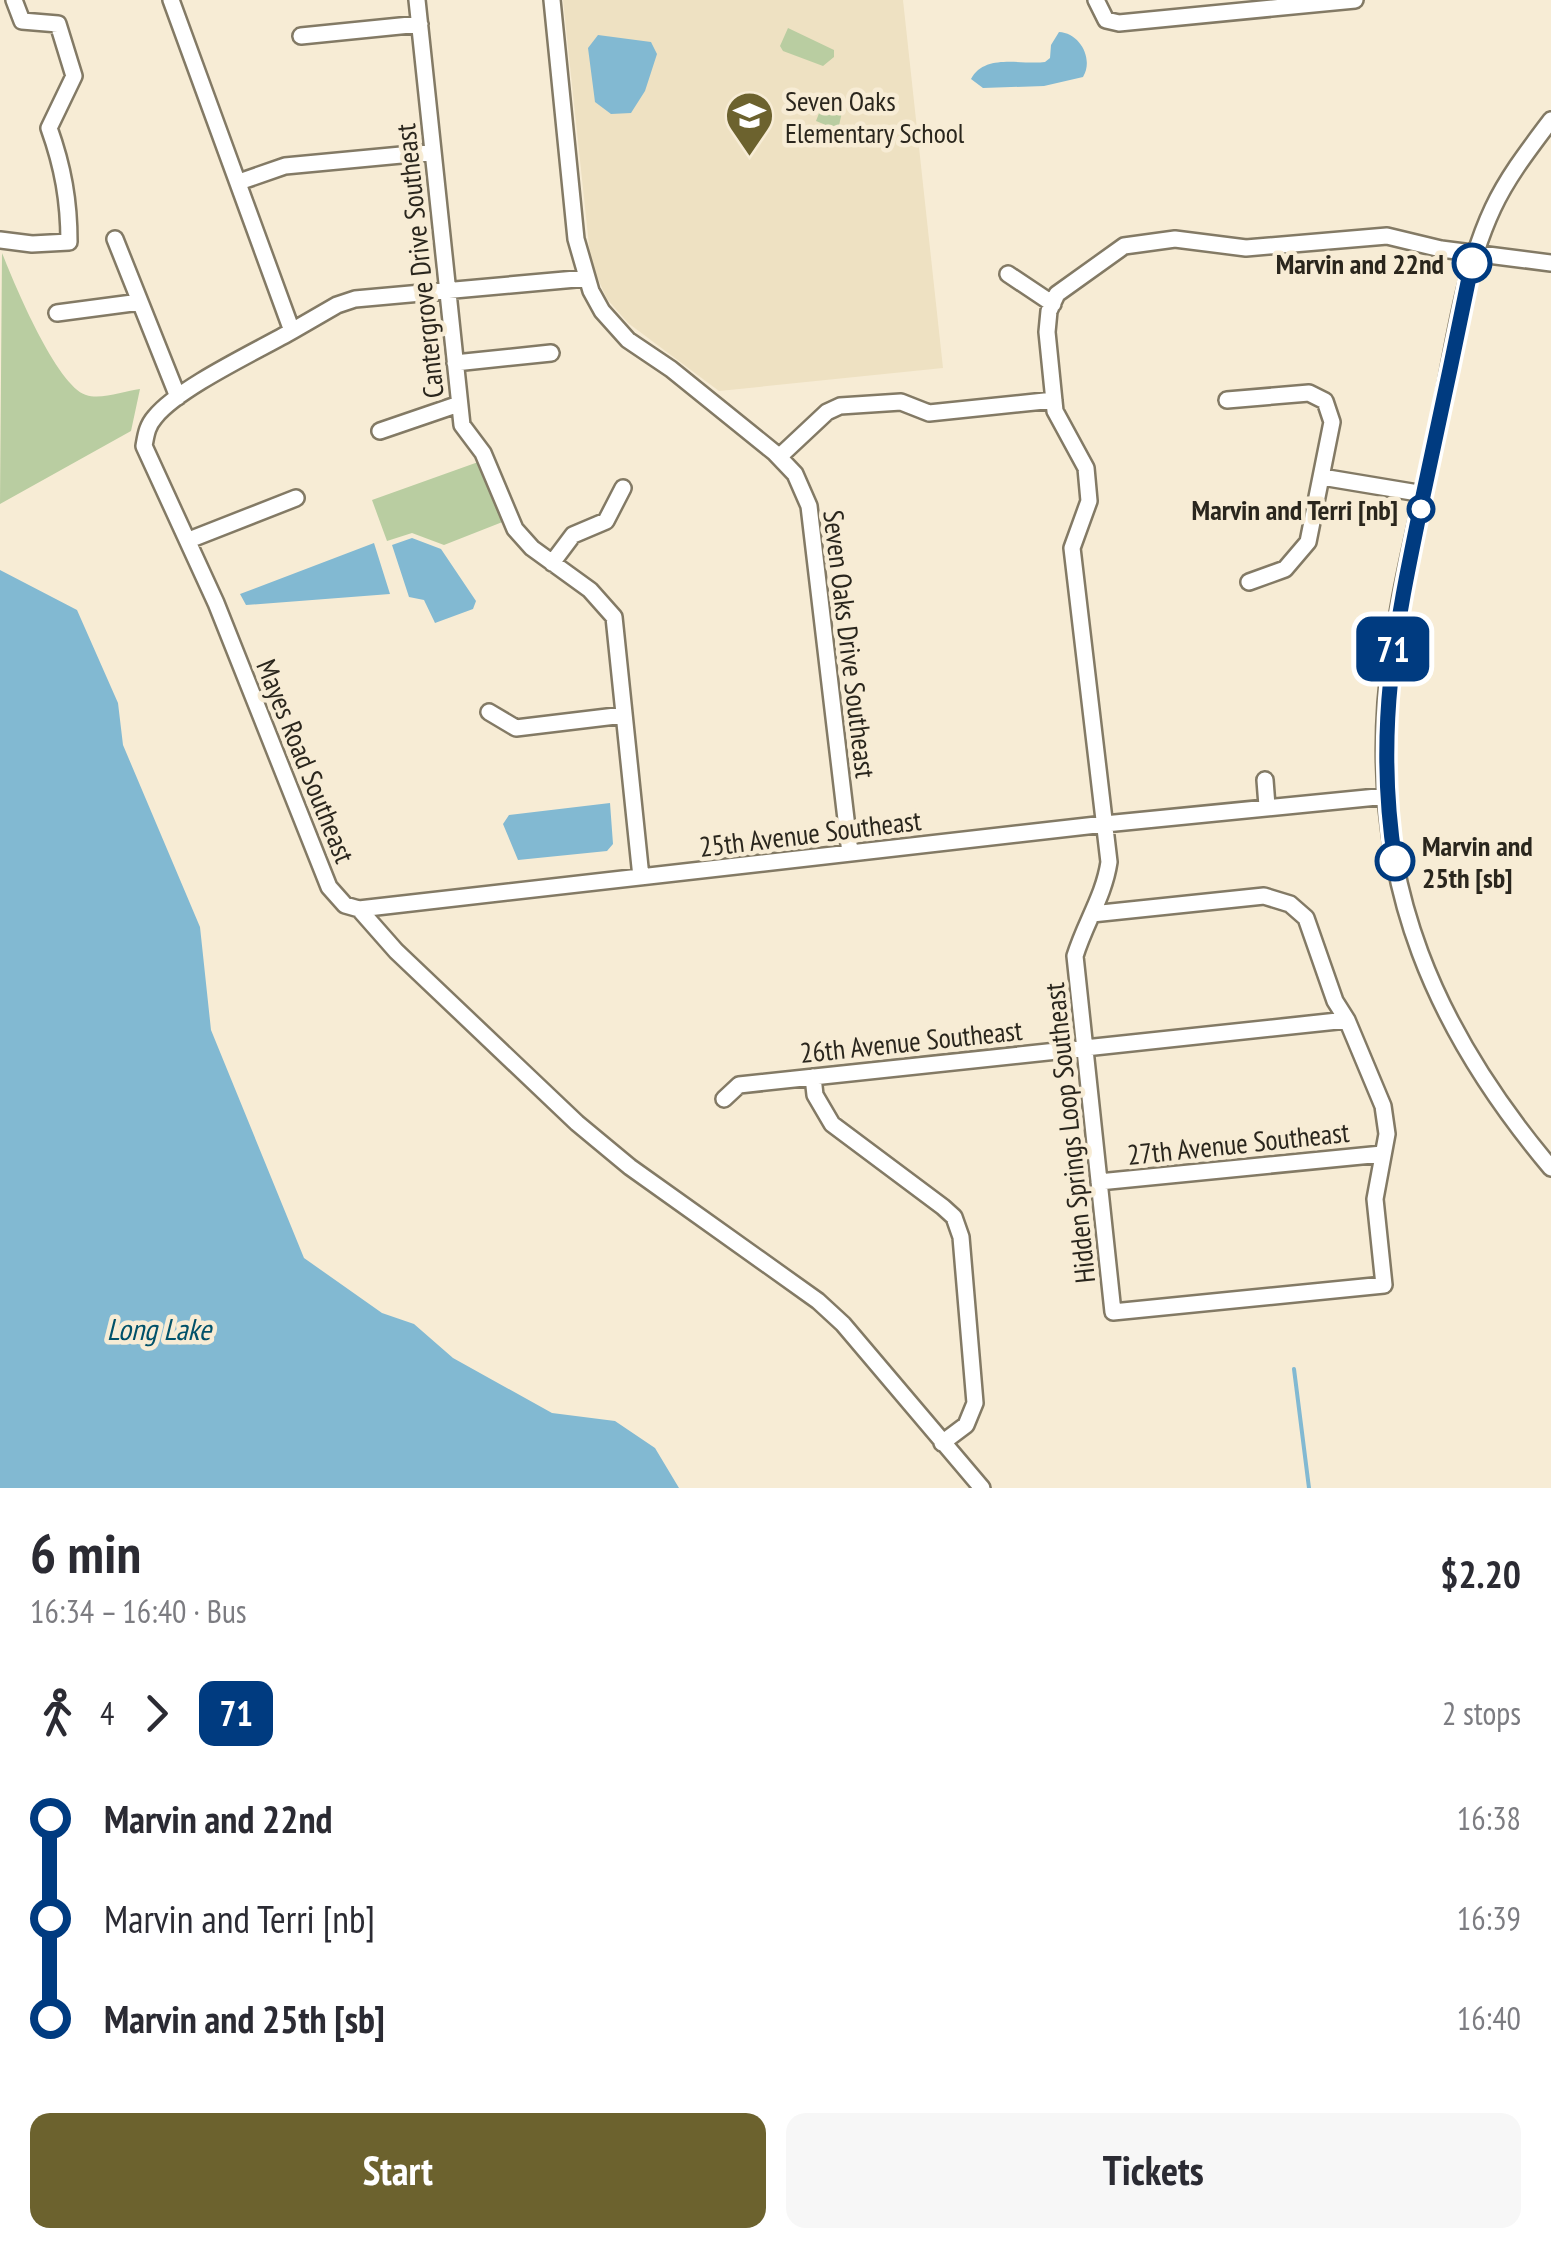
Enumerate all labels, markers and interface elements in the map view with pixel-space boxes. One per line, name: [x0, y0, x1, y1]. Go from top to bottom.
place label: Seven Oaks Elementary School: [785, 82, 965, 151]
school or university icon: Seven Oaks Elementary School: [724, 90, 776, 158]
street label: Cantergrove Drive Southeast: [386, 122, 452, 400]
marker: Marvin and 22nd: [1453, 244, 1491, 282]
place label: Marvin and 22nd: [1276, 245, 1444, 282]
place label: Marvin and Terri [nb]: [1192, 491, 1398, 528]
marker: Marvin and Terri [nb]: [1408, 496, 1434, 522]
street label: Seven Oaks Drive Southeast: [815, 508, 885, 780]
line badge: 71: [1348, 616, 1438, 682]
text: 71: [1376, 626, 1410, 672]
street label: Mayes Road Southeast: [248, 654, 364, 869]
street label: 25th Avenue Southeast: [697, 801, 923, 865]
place label: Marvin and 25th [sb]: [1422, 827, 1533, 896]
marker: Marvin and 25th [sb]: [1376, 842, 1414, 880]
street label: Hidden Springs Loop Southeast: [1035, 981, 1103, 1285]
street label: 26th Avenue Southeast: [798, 1011, 1024, 1071]
street label: 27th Avenue Southeast: [1125, 1113, 1351, 1173]
water label: Long Lake: [107, 1309, 213, 1348]
text: 6 min: [30, 1517, 141, 1588]
text: $2.20: [1440, 1549, 1521, 1598]
text: 16:34 – 16:40 · Bus: [30, 1590, 247, 1632]
icon: walk: [30, 1686, 85, 1741]
icon: forward: [129, 1686, 184, 1741]
text: 71: [219, 1690, 253, 1736]
text: 4: [100, 1692, 114, 1734]
text: 2 stops: [1442, 1692, 1521, 1734]
text: Marvin and 22nd: [104, 1794, 332, 1843]
text: 16:38: [1457, 1797, 1521, 1839]
text: Marvin and Terri [nb]: [104, 1894, 375, 1943]
text: 16:39: [1457, 1897, 1521, 1939]
text: Marvin and 25th [sb]: [104, 1994, 385, 2043]
text: 16:40: [1457, 1997, 1521, 2039]
button: Start: [30, 2113, 766, 2228]
button: Tickets: [786, 2113, 1521, 2228]

